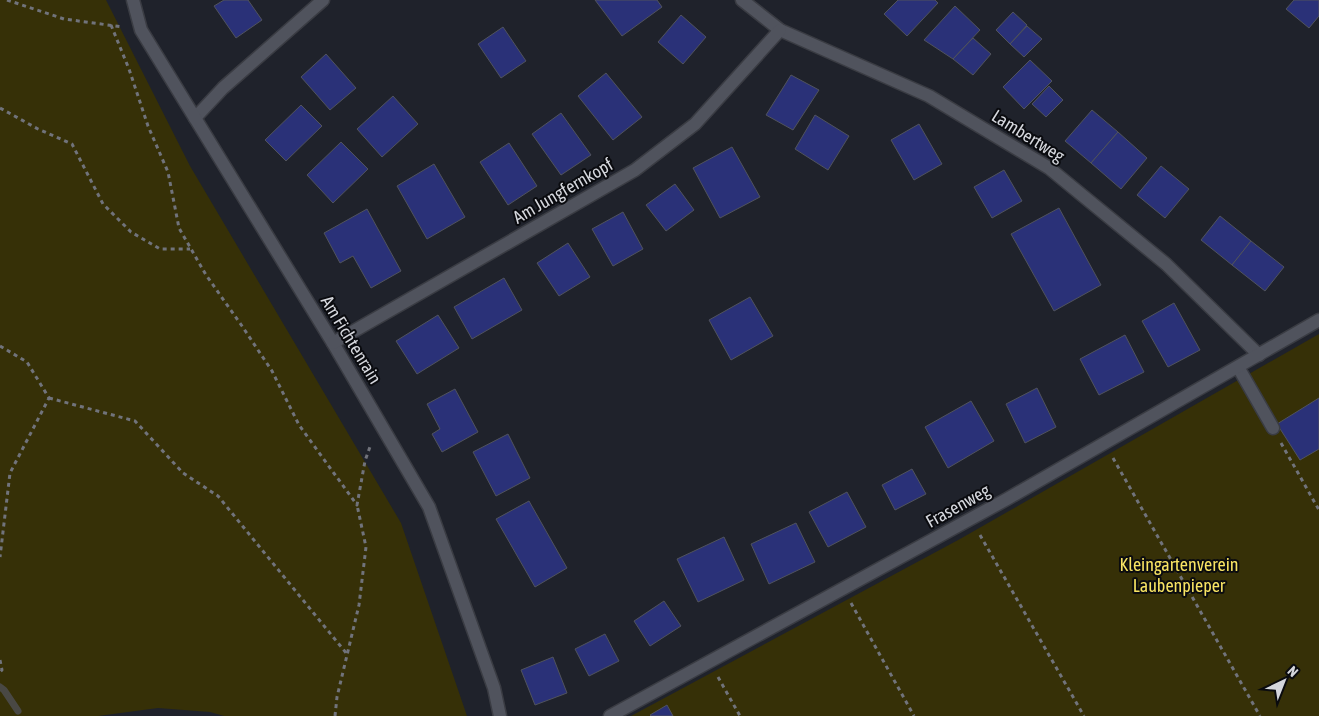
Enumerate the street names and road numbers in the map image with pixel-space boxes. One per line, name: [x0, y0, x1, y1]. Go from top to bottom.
street label: Lambertweg: [988, 105, 1069, 166]
street label: Am Jungfernkopf: [509, 153, 616, 228]
street label: Am Fichtenrain: [317, 292, 386, 388]
street label: Frasenweg: [922, 479, 994, 532]

